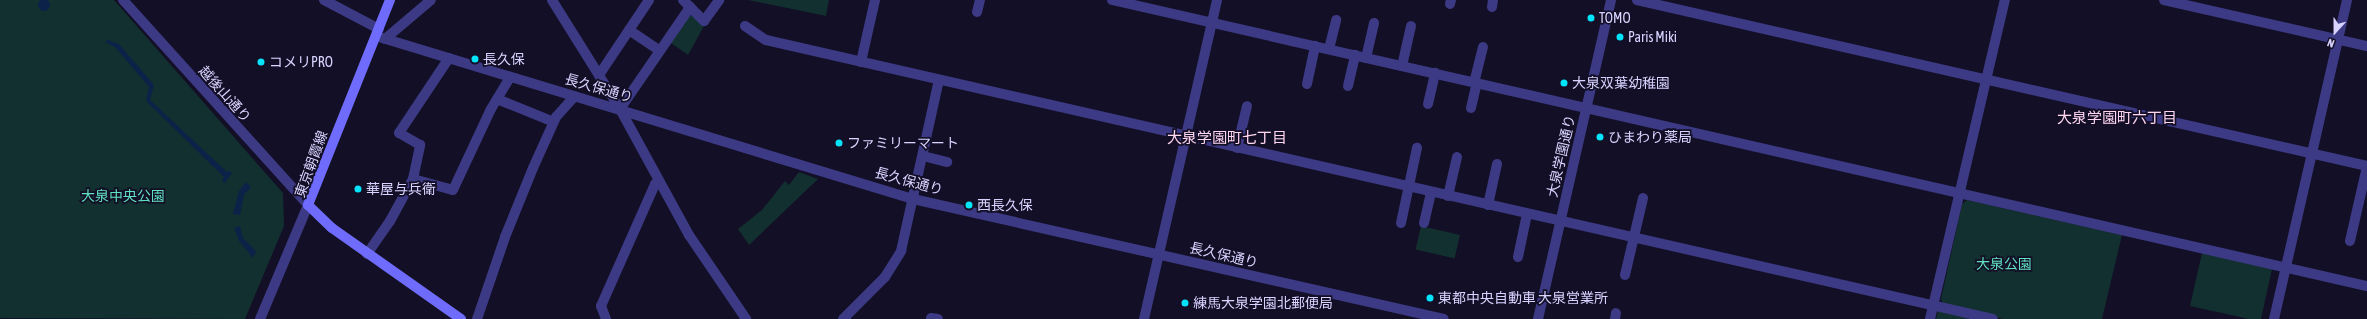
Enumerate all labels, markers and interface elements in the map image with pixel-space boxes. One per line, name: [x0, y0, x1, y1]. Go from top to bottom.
place label: TOMO: [1599, 10, 1631, 26]
north arrow: [2315, 12, 2355, 52]
marker: TOMO: [1586, 13, 1596, 23]
place label: Paris Miki: [1628, 29, 1677, 45]
marker: Paris Miki: [1615, 32, 1625, 42]
text: N: [2326, 36, 2336, 50]
place label: 長久保: [483, 51, 525, 67]
place label: コメリPRO: [269, 54, 333, 70]
marker: 長久保: [470, 54, 480, 64]
marker: コメリPRO: [256, 57, 266, 67]
street label: 越後山通り: [195, 62, 255, 126]
street label: 長久保通り: [563, 70, 635, 106]
place label: 大泉双葉幼稚園: [1572, 75, 1670, 91]
marker: 大泉双葉幼稚園: [1559, 78, 1569, 88]
district label: 大泉学園町六丁目: [2057, 109, 2177, 127]
street label: 大泉学園通り: [1543, 113, 1579, 199]
street label: 東京朝霞線: [291, 128, 331, 200]
district label: 大泉学園町七丁目: [1167, 129, 1287, 147]
place label: ひまわり薬局: [1608, 129, 1692, 145]
marker: ひまわり薬局: [1595, 132, 1605, 142]
place label: ファミリーマート: [847, 135, 959, 151]
marker: ファミリーマート: [834, 138, 844, 148]
street label: 長久保通り: [873, 164, 945, 198]
place label: 華屋与兵衛: [366, 181, 436, 197]
marker: 華屋与兵衛: [353, 184, 363, 194]
park label: 大泉中央公園: [81, 188, 165, 204]
place label: 西長久保: [977, 197, 1033, 213]
marker: 西長久保: [964, 200, 974, 210]
street label: 長久保通り: [1188, 239, 1260, 271]
park label: 大泉公園: [1976, 256, 2032, 272]
place label: 東都中央自動車 大泉営業所: [1438, 290, 1608, 306]
marker: 東都中央自動車 大泉営業所: [1425, 293, 1435, 303]
place label: 練馬大泉学園北郵便局: [1193, 295, 1333, 311]
marker: 練馬大泉学園北郵便局: [1180, 298, 1190, 308]

